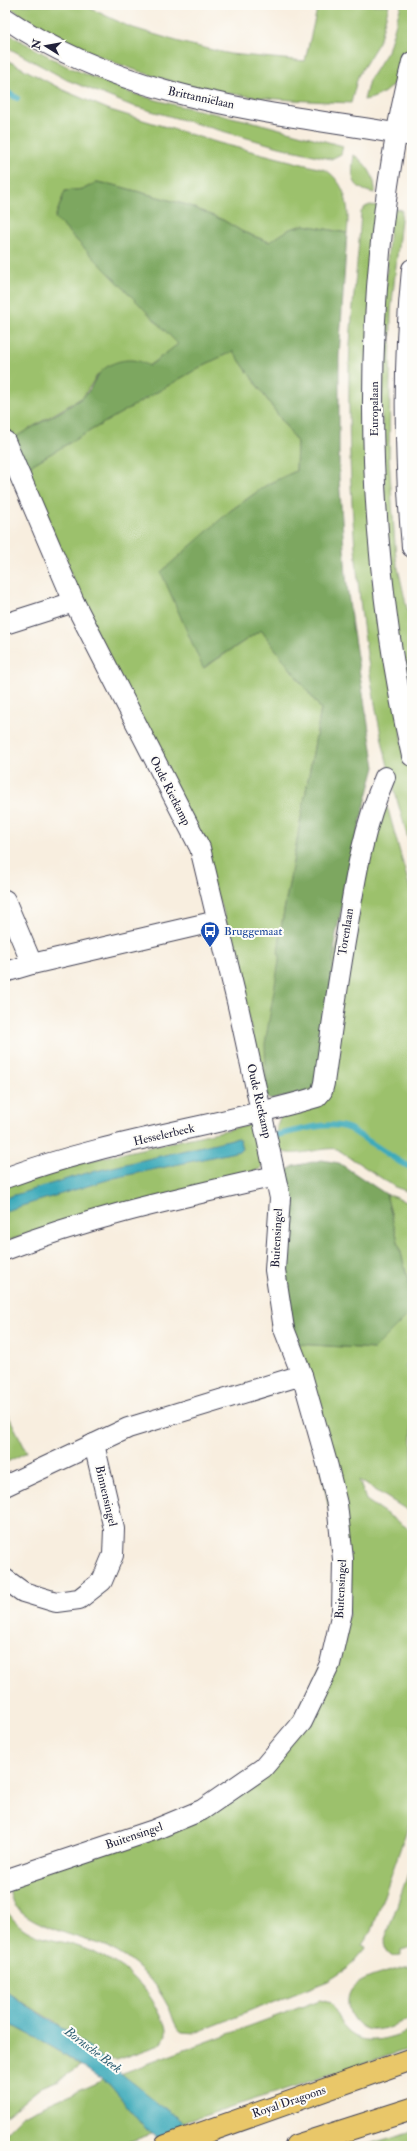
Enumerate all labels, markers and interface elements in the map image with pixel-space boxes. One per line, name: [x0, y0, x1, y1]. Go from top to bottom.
north arrow: [26, 26, 66, 66]
text: N: [29, 37, 44, 51]
street label: Brittanniëlaan: [166, 84, 236, 112]
street label: Europalaan: [367, 381, 382, 437]
street label: Oude Rietkamp: [146, 754, 194, 828]
street label: Torenlaan: [335, 907, 357, 957]
bus stop icon: Bruggemaat: [199, 920, 221, 948]
place label: Bruggemaat: [224, 924, 282, 939]
street label: Oude Rietkamp: [243, 1062, 275, 1140]
street label: Hesselerbeek: [132, 1121, 196, 1149]
street label: Buitensingel: [268, 1208, 286, 1268]
street label: Binnensingel: [92, 1464, 120, 1528]
street label: Buitensingel: [332, 1559, 350, 1619]
street label: Buitensingel: [103, 1819, 165, 1853]
water label: Bornsche Beek: [60, 2023, 125, 2077]
street label: Royal Dragoons: [250, 2082, 328, 2122]

